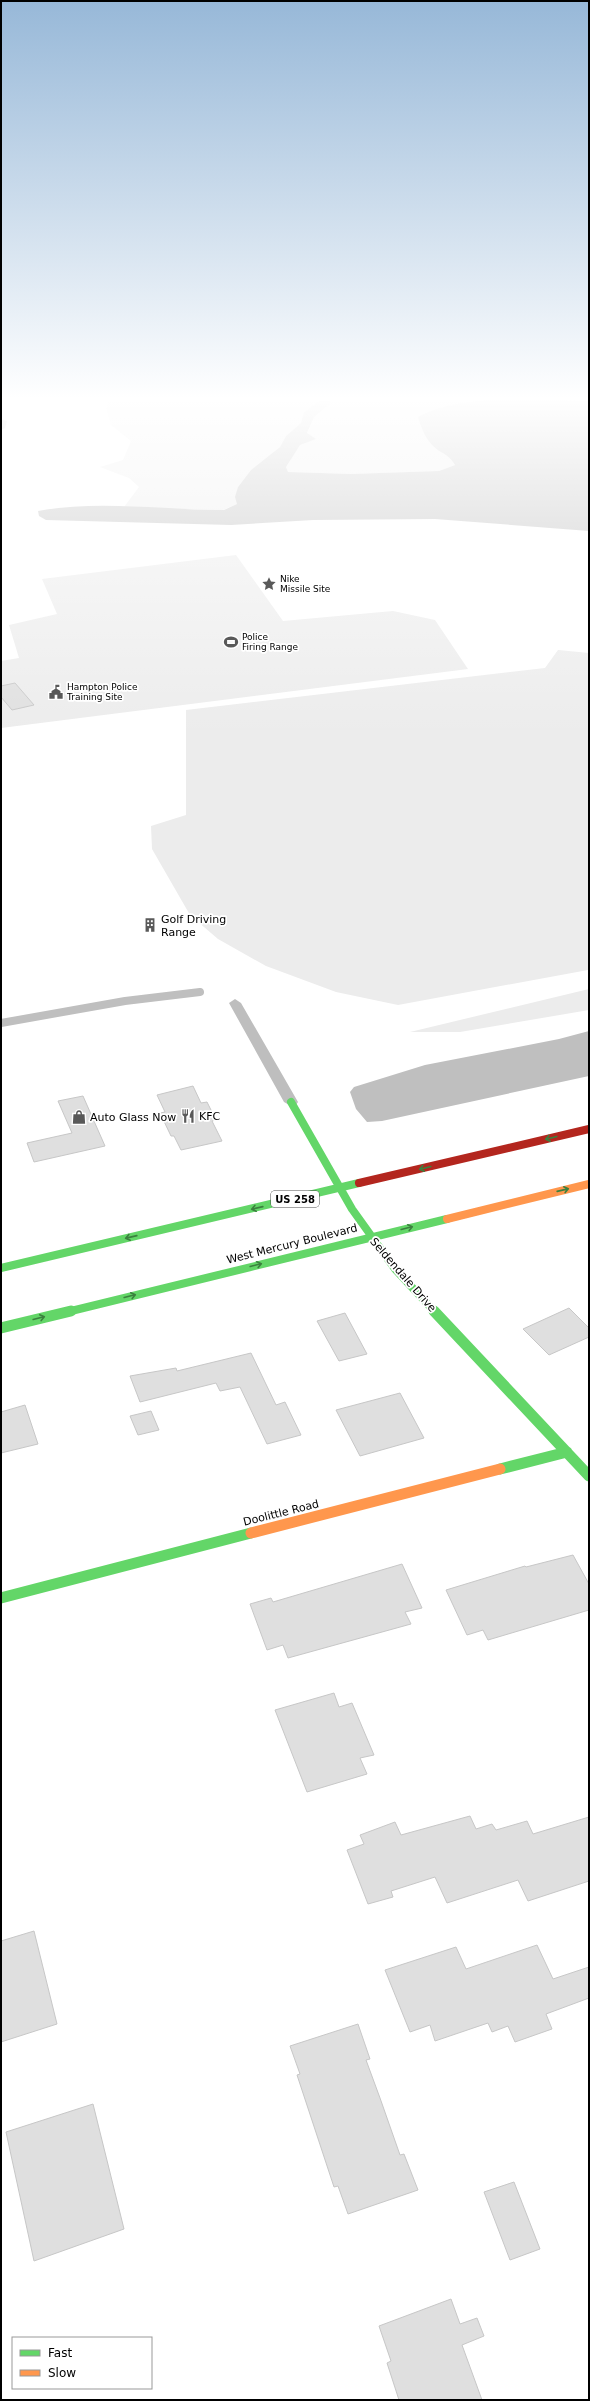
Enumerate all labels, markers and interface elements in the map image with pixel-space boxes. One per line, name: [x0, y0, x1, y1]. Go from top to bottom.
place label: Nike Missile Site: [280, 574, 331, 594]
place icon: Nike Missile Site: [261, 576, 277, 592]
place label: Police Firing Range: [242, 632, 298, 652]
sports icon: Police Firing Range: [223, 634, 239, 650]
place label: Hampton Police Training Site: [66, 682, 138, 702]
public building icon: Hampton Police Training Site: [48, 684, 64, 700]
place label: Golf Driving Range: [161, 913, 226, 939]
building icon: Golf Driving Range: [142, 917, 158, 933]
restaurant icon: KFC: [180, 1108, 196, 1124]
shop icon: Auto Glass Now: [71, 1109, 87, 1125]
place label: KFC: [199, 1110, 221, 1123]
place label: Auto Glass Now: [90, 1111, 176, 1124]
one-way arrow: [545, 1134, 558, 1142]
one-way arrow: [419, 1165, 432, 1173]
one-way arrow: [556, 1186, 569, 1194]
road number: US 258: [271, 1191, 319, 1207]
one-way arrow: [251, 1205, 264, 1212]
street label: West Mercury Boulevard: [225, 1221, 359, 1267]
one-way arrow: [400, 1224, 413, 1231]
one-way arrow: [125, 1234, 138, 1242]
street label: Seldendale Drive: [367, 1235, 439, 1315]
one-way arrow: [249, 1261, 262, 1268]
one-way arrow: [123, 1292, 136, 1299]
one-way arrow: [32, 1314, 45, 1321]
street label: Doolittle Road: [242, 1497, 320, 1529]
legend: [12, 2337, 152, 2389]
text: Fast: [48, 2346, 72, 2360]
text: Slow: [48, 2366, 76, 2380]

